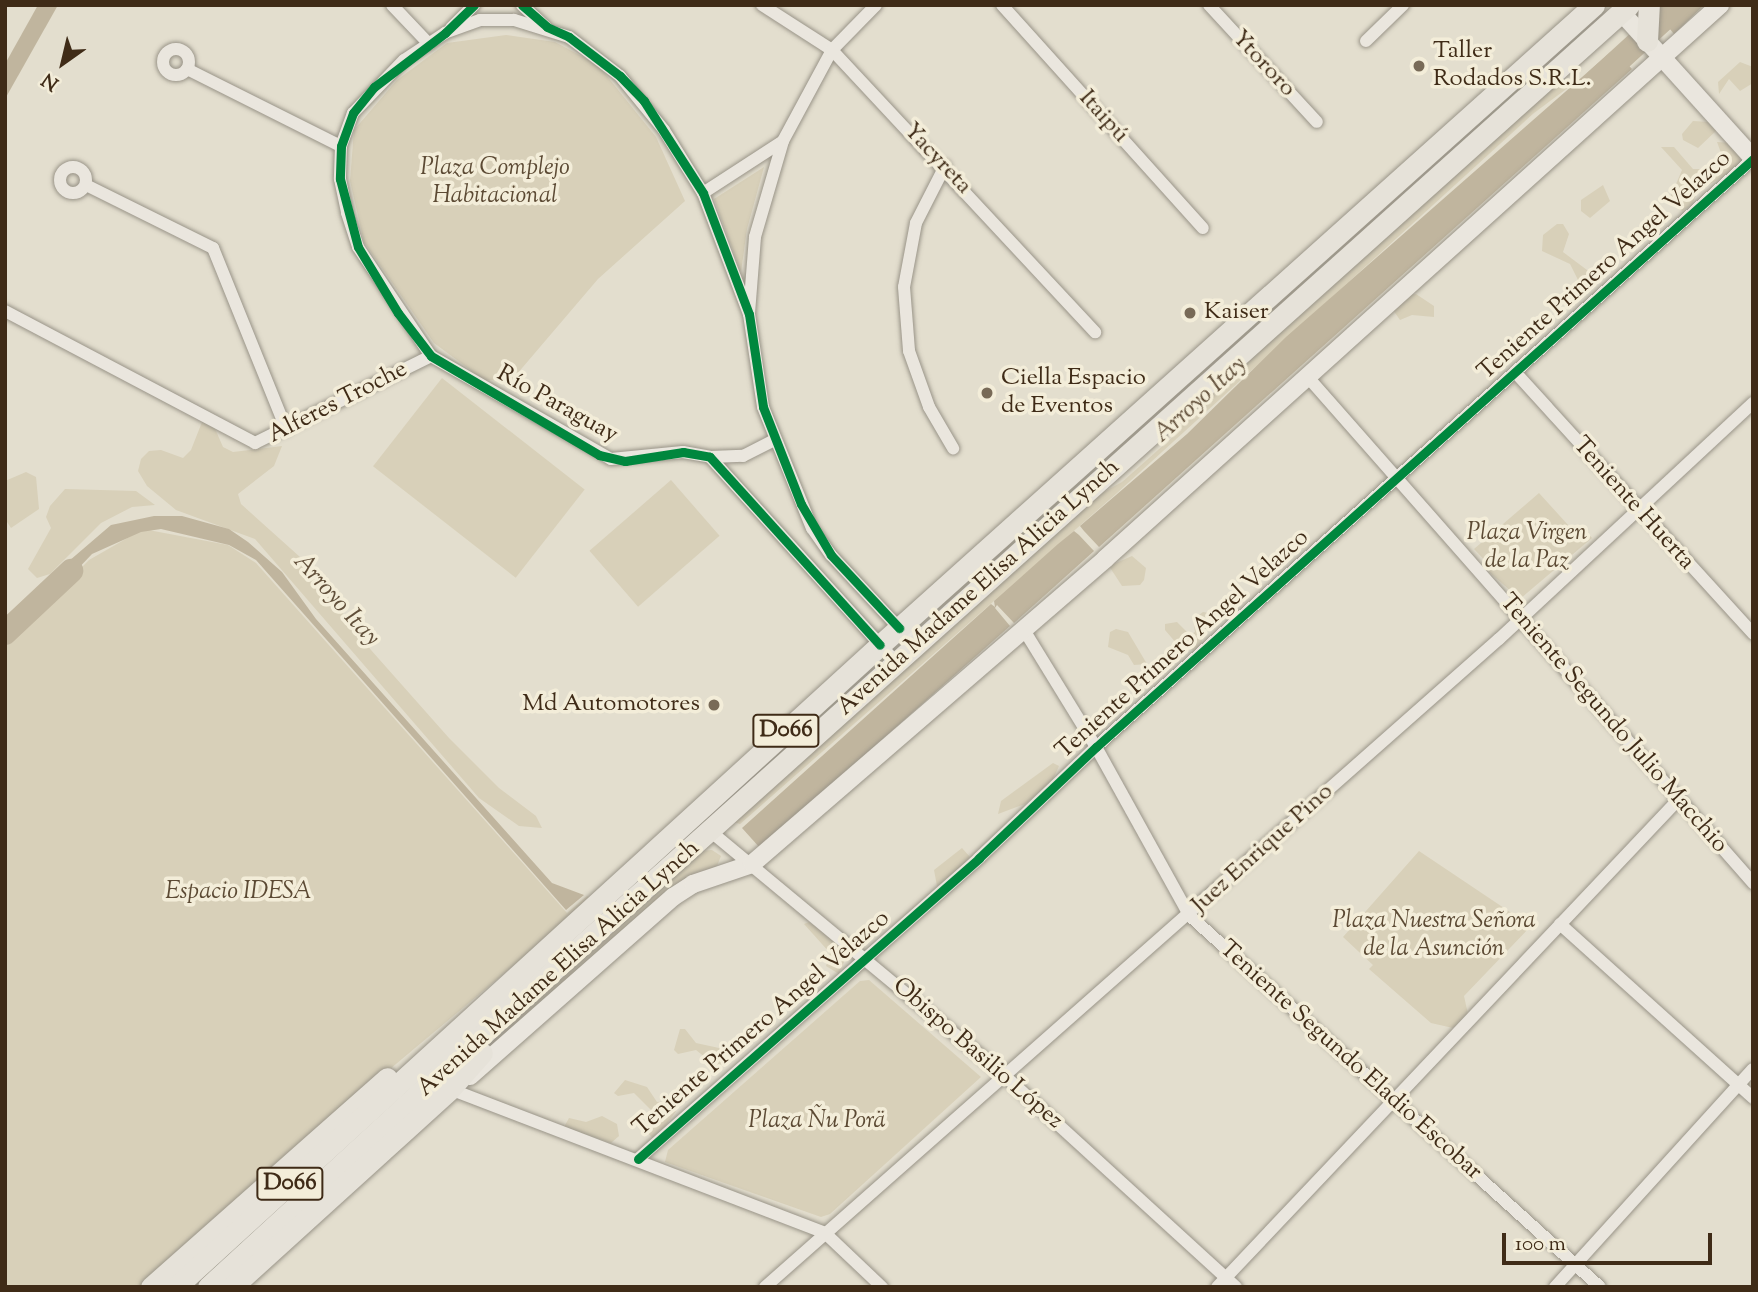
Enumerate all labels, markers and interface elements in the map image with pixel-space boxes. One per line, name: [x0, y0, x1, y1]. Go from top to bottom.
street label: Ytororo: [1225, 25, 1301, 103]
north arrow: [28, 28, 98, 98]
place label: Taller Rodados S.R.L.: [1433, 38, 1591, 94]
marker: Taller Rodados S.R.L.: [1411, 58, 1427, 74]
text: N: [37, 65, 65, 96]
street label: Itaipú: [1072, 85, 1134, 149]
street label: Yacyreta: [897, 117, 977, 201]
street label: Teniente Primero Angel Velazco: [1473, 145, 1737, 387]
park label: Plaza Complejo Habitacional: [420, 155, 570, 211]
place label: Kaiser: [1204, 299, 1269, 327]
marker: Kaiser: [1182, 305, 1198, 321]
water label: Arroyo Itay: [1147, 350, 1253, 450]
street label: Alferes Troche: [264, 356, 412, 450]
street label: Río Paraguay: [491, 360, 623, 450]
place label: Ciella Espacio de Eventos: [1001, 365, 1146, 421]
marker: Ciella Espacio de Eventos: [979, 385, 995, 401]
street label: Teniente Huerta: [1566, 432, 1700, 576]
street label: Avenida Madame Elisa Alicia Lynch: [832, 454, 1126, 722]
park label: Plaza Virgen de la Paz: [1467, 520, 1587, 576]
street label: Teniente Primero Angel Velazco: [1051, 524, 1315, 766]
water label: Arroyo Itay: [286, 547, 386, 653]
street label: Teniente Segundo Julio Macchio: [1493, 589, 1733, 859]
place label: Md Automotores: [522, 691, 700, 719]
marker: Md Automotores: [706, 697, 722, 713]
road number: D066: [751, 712, 821, 750]
street label: Juez Enrique Pino: [1186, 778, 1340, 920]
street label: Avenida Madame Elisa Alicia Lynch: [412, 835, 706, 1103]
park label: Espacio IDESA: [165, 879, 311, 907]
street label: Teniente Primero Angel Velazco: [628, 905, 896, 1143]
park label: Plaza Nuestra Señora de la Asunción: [1332, 908, 1536, 964]
street label: Teniente Segundo Eladio Escobar: [1213, 935, 1487, 1187]
street label: Obispo Basilio López: [886, 972, 1068, 1136]
park label: Plaza Ñu Porä: [748, 1108, 886, 1136]
road number: D066: [255, 1164, 325, 1204]
scale bar: [1506, 1218, 1716, 1262]
text: 100 m: [1515, 1230, 1566, 1260]

